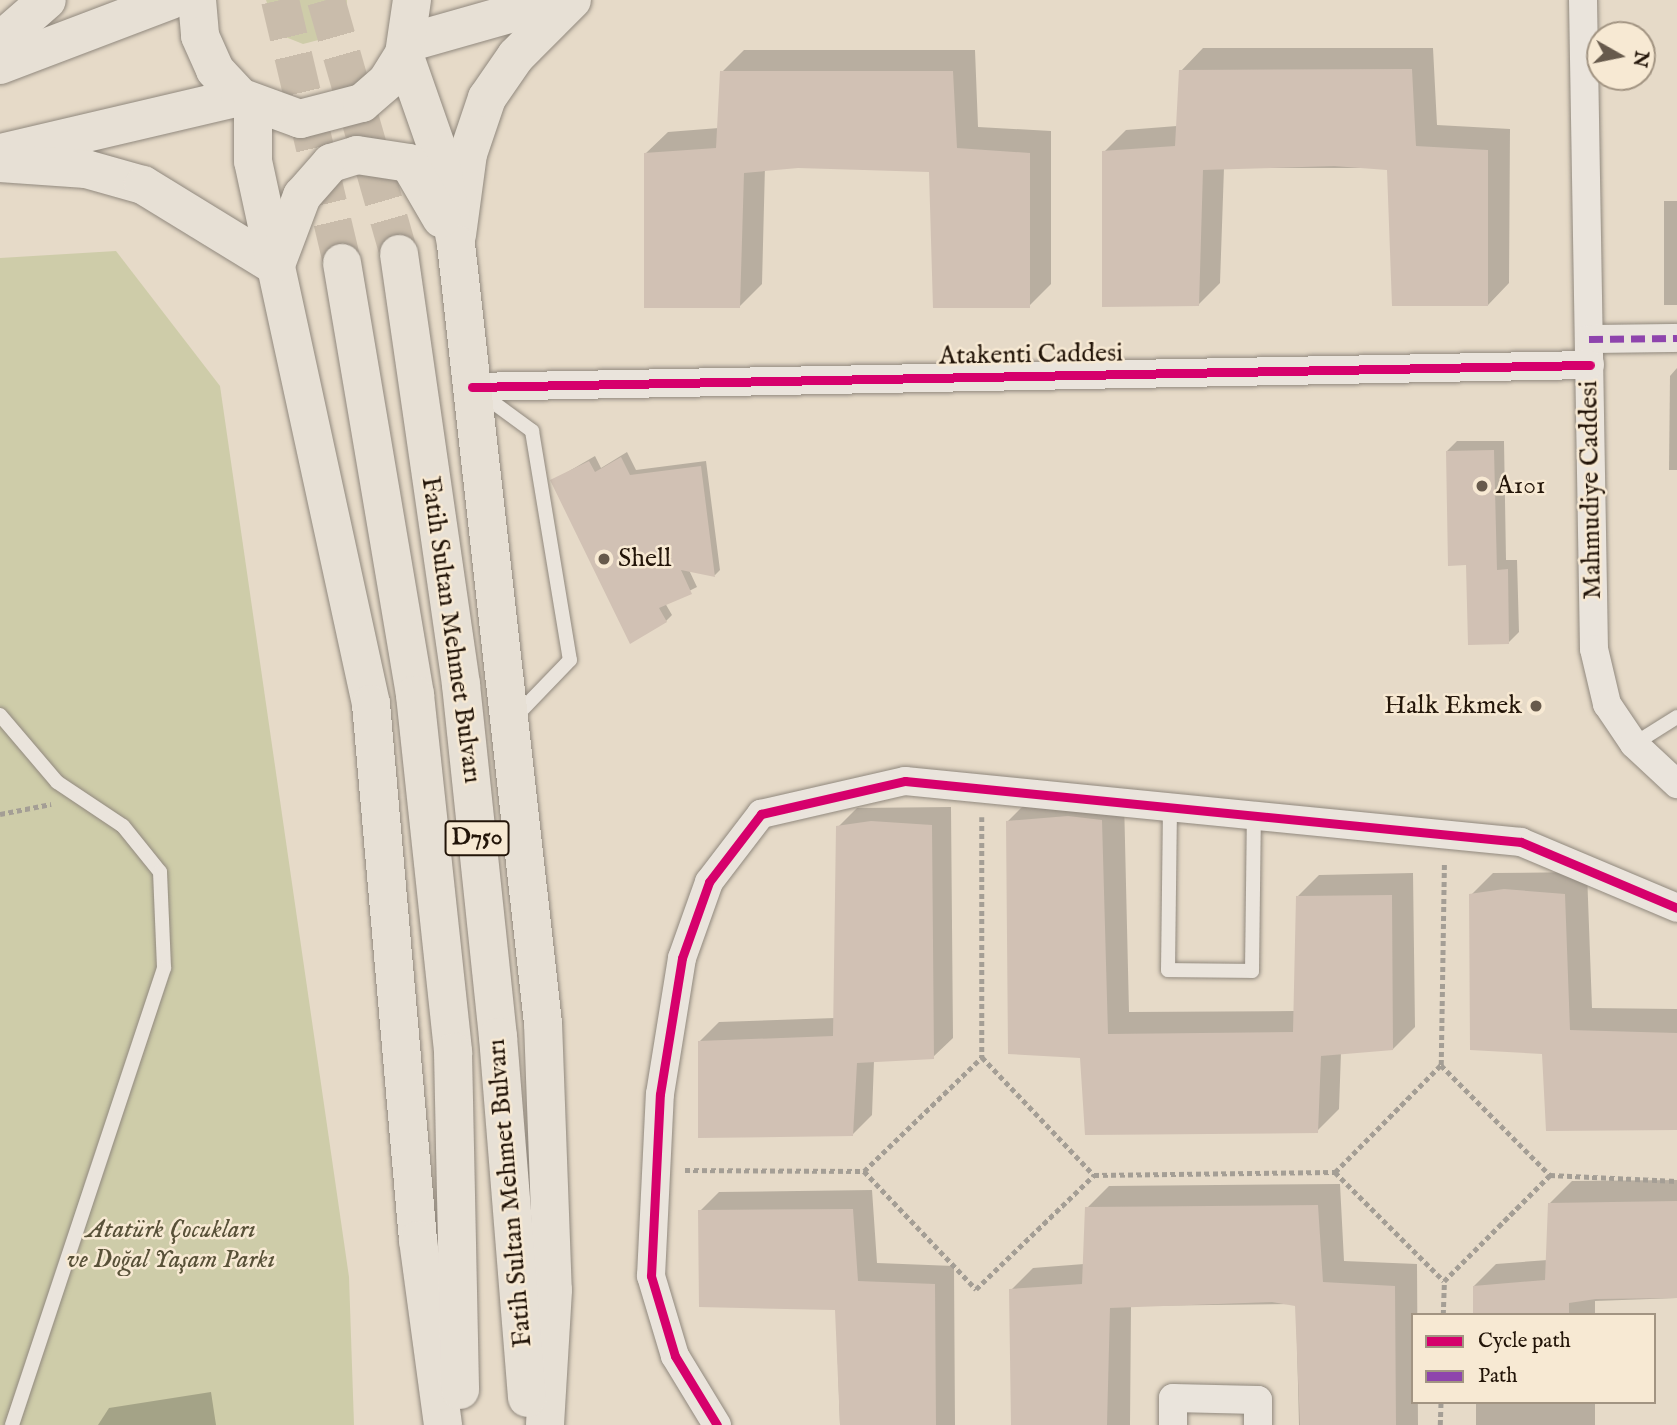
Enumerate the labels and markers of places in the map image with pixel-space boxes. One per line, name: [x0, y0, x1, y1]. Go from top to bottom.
place label: A101: [1496, 470, 1545, 502]
marker: A101: [1474, 478, 1490, 494]
place label: Shell: [618, 543, 671, 575]
marker: Shell: [596, 551, 612, 567]
place label: Halk Ekmek: [1384, 690, 1522, 722]
marker: Halk Ekmek: [1528, 698, 1544, 714]

